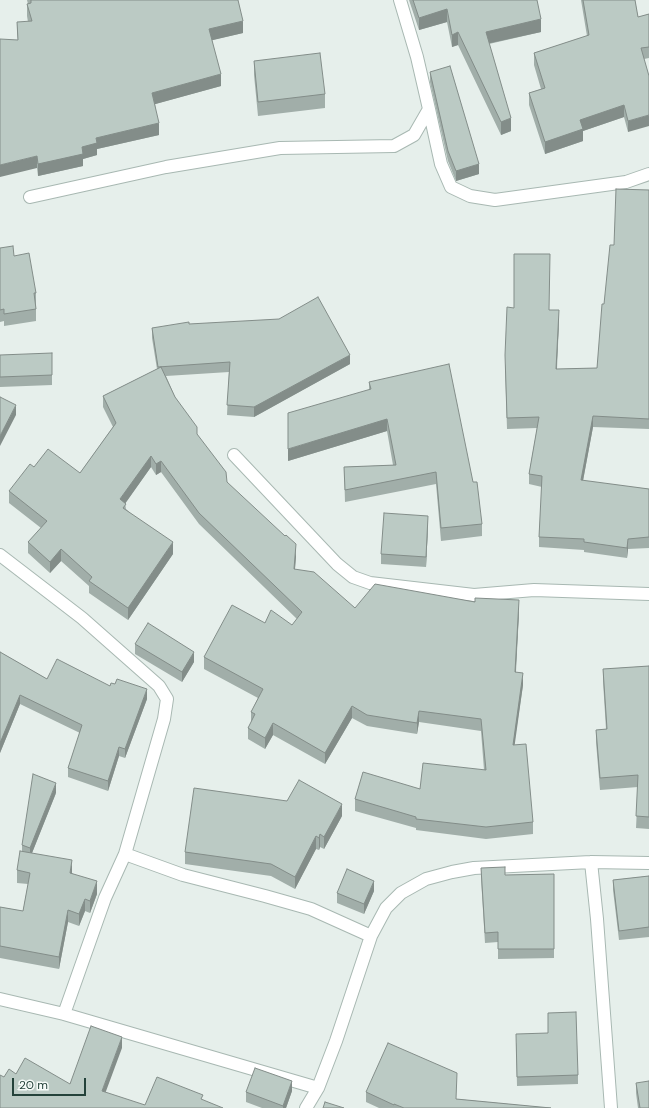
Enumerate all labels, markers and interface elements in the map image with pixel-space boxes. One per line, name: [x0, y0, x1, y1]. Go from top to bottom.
scale bar: [14, 1070, 88, 1096]
text: 20 m: [19, 1077, 48, 1093]

